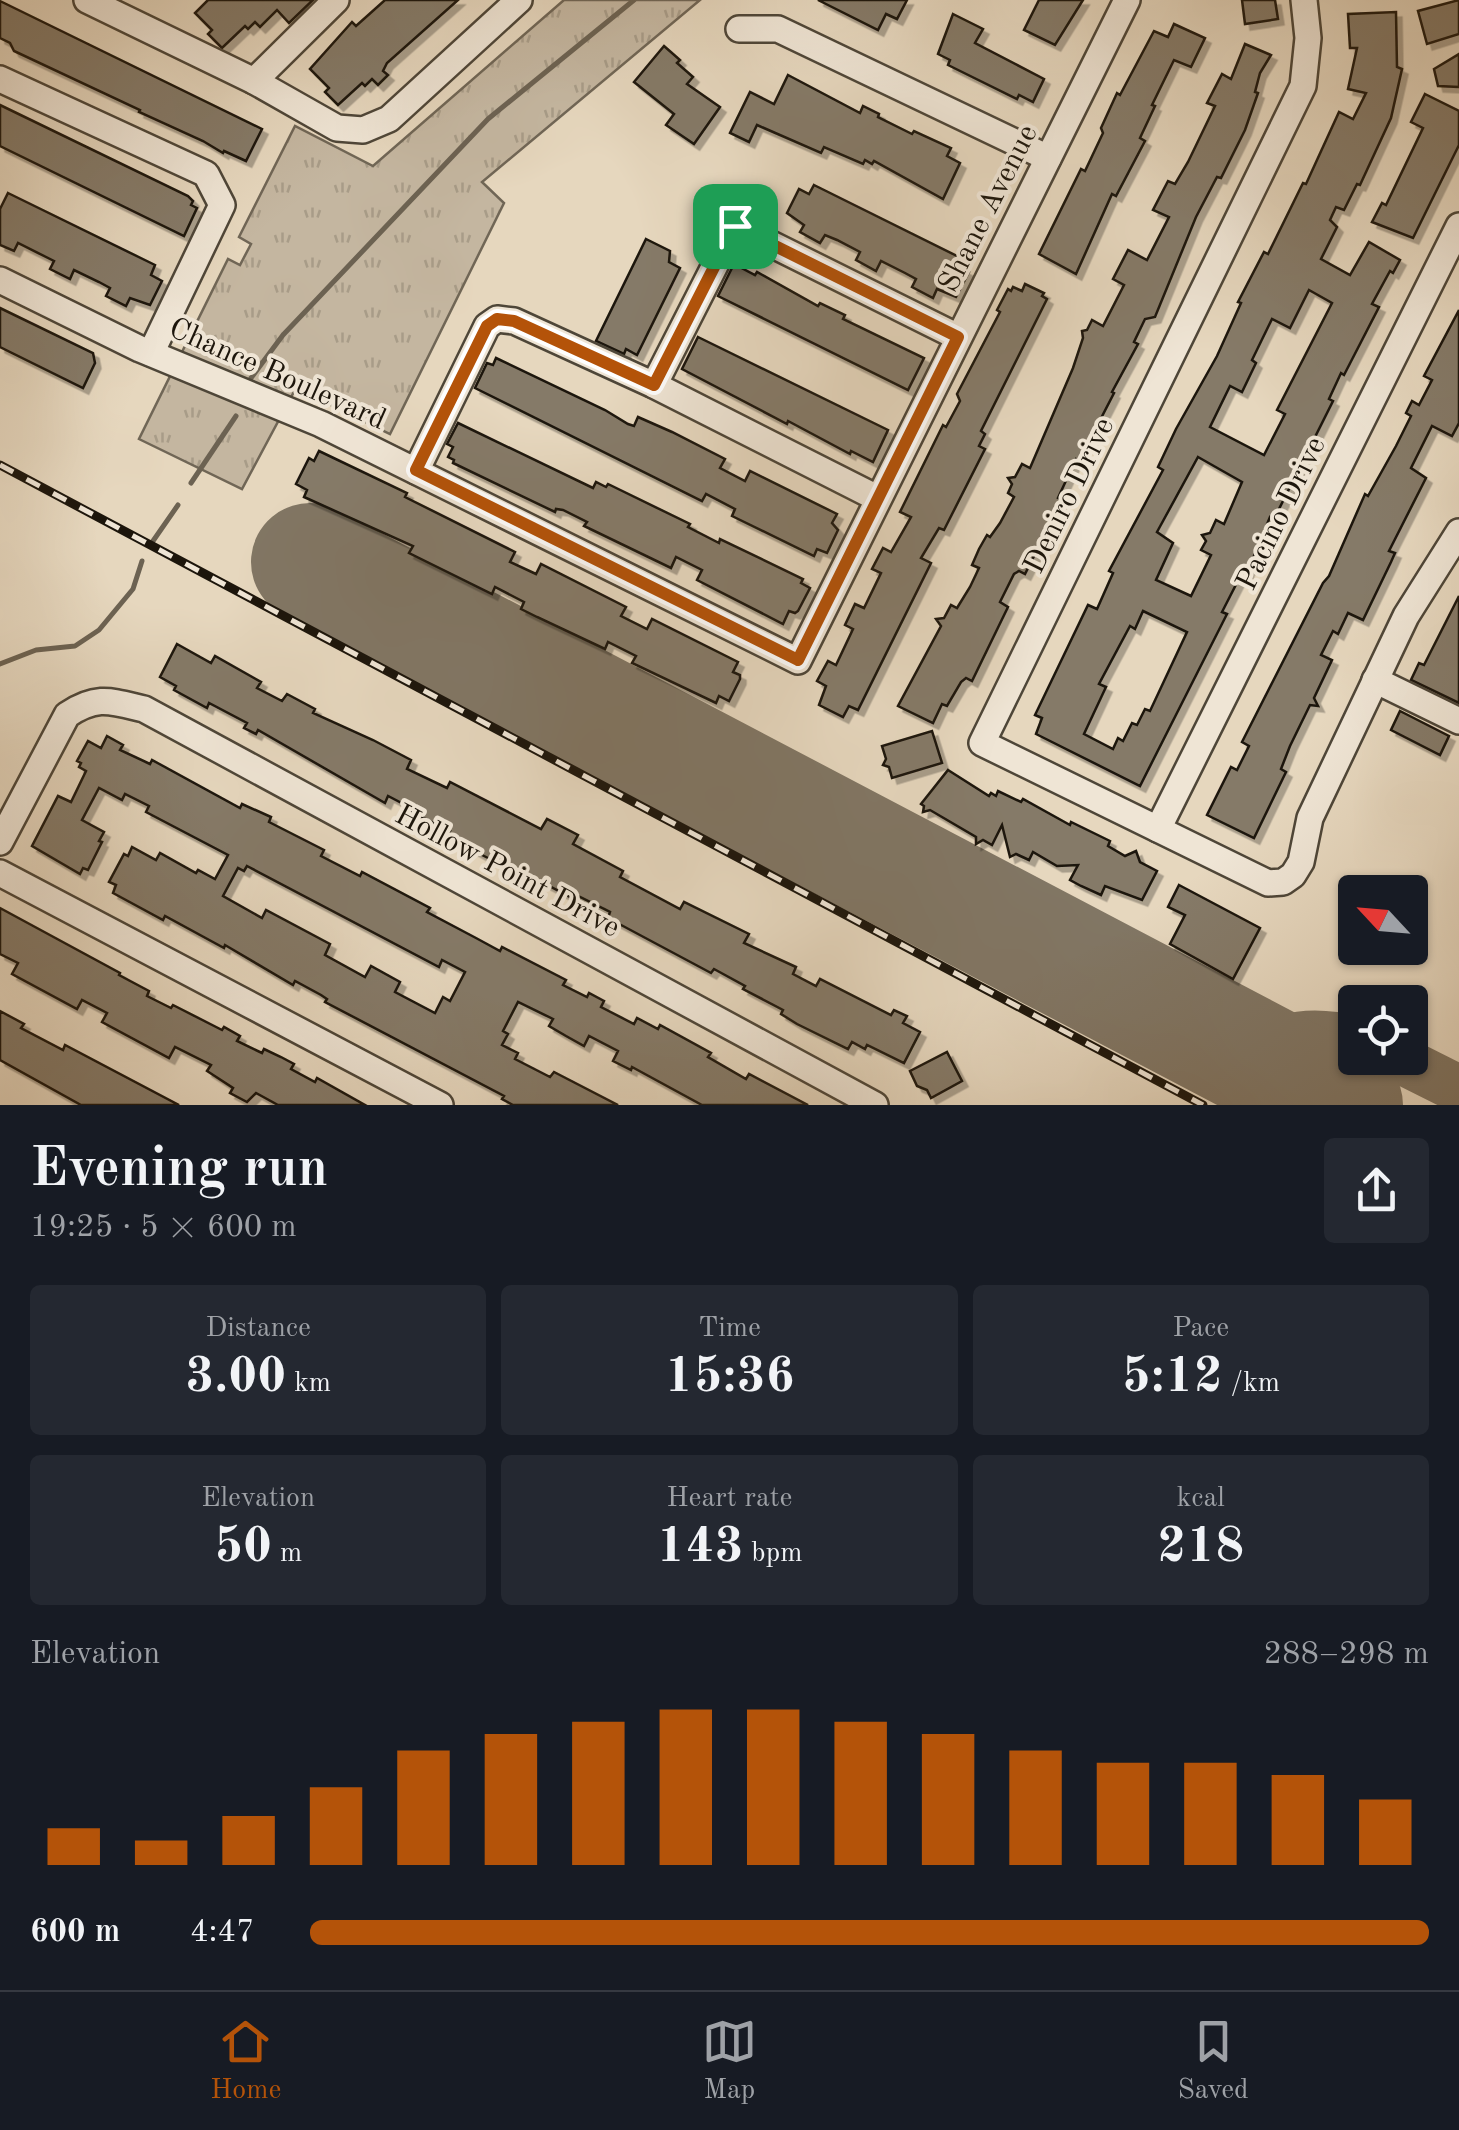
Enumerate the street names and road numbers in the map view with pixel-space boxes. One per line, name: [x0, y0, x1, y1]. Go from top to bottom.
street label: Shane Avenue: [934, 120, 1044, 297]
street label: Chance Boulevard: [164, 314, 390, 436]
street label: Deniro Drive: [1019, 413, 1120, 578]
street label: Pacino Drive: [1232, 432, 1332, 595]
street label: Hollow Point Drive: [390, 800, 624, 944]

